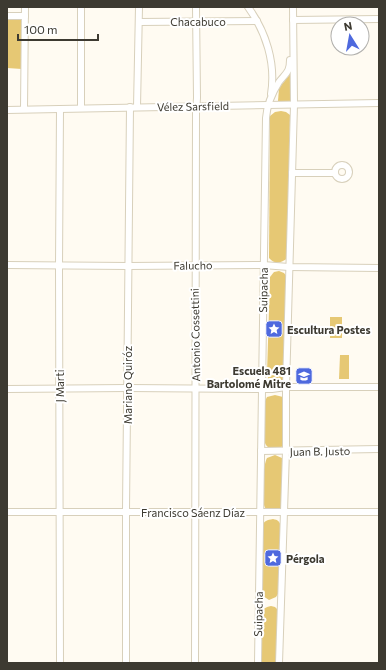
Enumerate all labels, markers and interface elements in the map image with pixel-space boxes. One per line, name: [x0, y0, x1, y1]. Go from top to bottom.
street label: Chacabuco: [170, 15, 226, 28]
scale bar: [18, 16, 98, 42]
north arrow: [330, 16, 370, 56]
text: N: [343, 19, 353, 33]
text: 100 m: [24, 22, 58, 36]
street label: Vélez Sarsfield: [157, 99, 229, 113]
street label: Falucho: [173, 258, 213, 272]
street label: Suipacha: [256, 267, 270, 313]
street label: Antonio Cossettini: [188, 288, 202, 382]
place icon: Escultura Postes: [264, 319, 284, 339]
place label: Escultura Postes: [287, 323, 371, 336]
street label: Mariano Quiróz: [121, 345, 134, 424]
place label: Escuela 481 Bartolomé Mitre: [207, 364, 291, 390]
school or university icon: Escuela 481 Bartolomé Mitre: [294, 366, 314, 386]
street label: J Marti: [53, 369, 67, 403]
street label: Juan B. Justo: [290, 444, 351, 459]
street label: Francisco Sáenz Díaz: [141, 506, 245, 519]
place icon: Pérgola: [263, 548, 283, 568]
place label: Pérgola: [286, 552, 325, 565]
street label: Suipacha: [251, 591, 265, 637]

